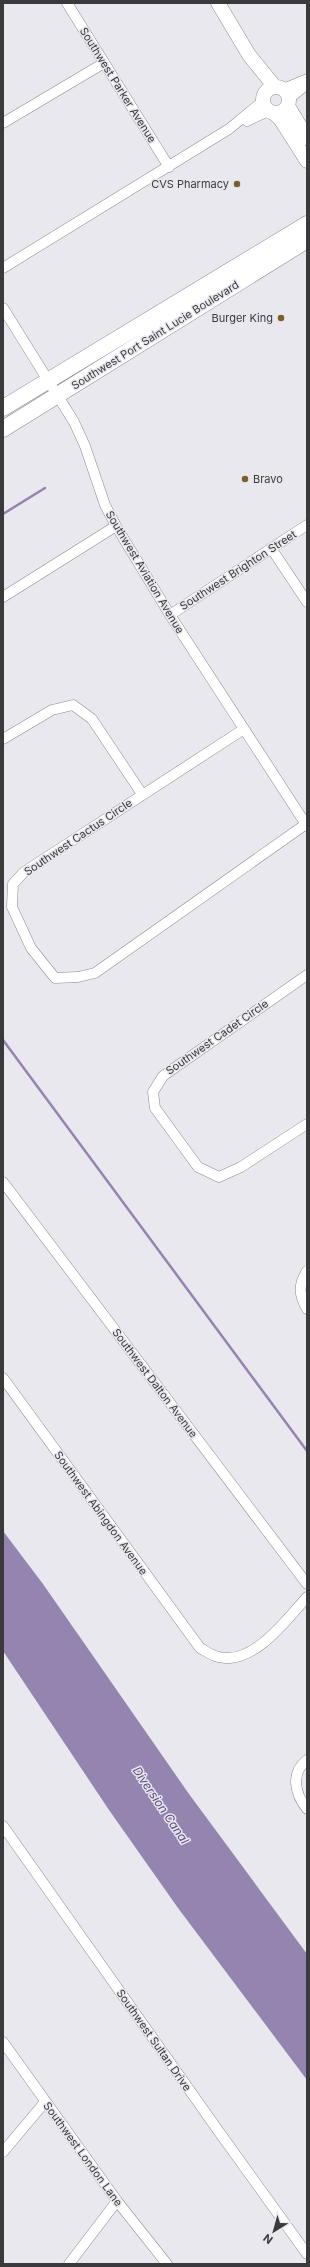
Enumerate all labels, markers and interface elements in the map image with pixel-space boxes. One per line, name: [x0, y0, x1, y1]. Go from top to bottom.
street label: Southwest Parker Avenue: [77, 25, 159, 145]
place label: CVS Pharmacy: [151, 177, 229, 191]
marker: CVS Pharmacy: [232, 179, 242, 189]
street label: Southwest Port Saint Lucie Boulevard: [69, 277, 241, 393]
place label: Burger King: [211, 311, 273, 325]
marker: Burger King: [276, 313, 286, 323]
place label: Bravo: [253, 472, 283, 486]
marker: Bravo: [240, 474, 250, 484]
street label: Southwest Aviation Avenue: [103, 508, 187, 636]
street label: Southwest Brighton Street: [177, 527, 299, 613]
street label: Southwest Cactus Circle: [21, 796, 135, 878]
street label: Southwest Cadet Circle: [163, 996, 271, 1078]
street label: Southwest Dalton Avenue: [109, 1326, 201, 1440]
street label: Southwest Abingdon Avenue: [51, 1448, 151, 1578]
water label: Diversion Canal: [130, 1764, 192, 1847]
street label: Southwest Sultan Drive: [114, 1986, 194, 2094]
street label: Southwest London Lane: [40, 2099, 126, 2209]
north arrow: [254, 2211, 294, 2251]
text: N: [260, 2231, 276, 2247]

